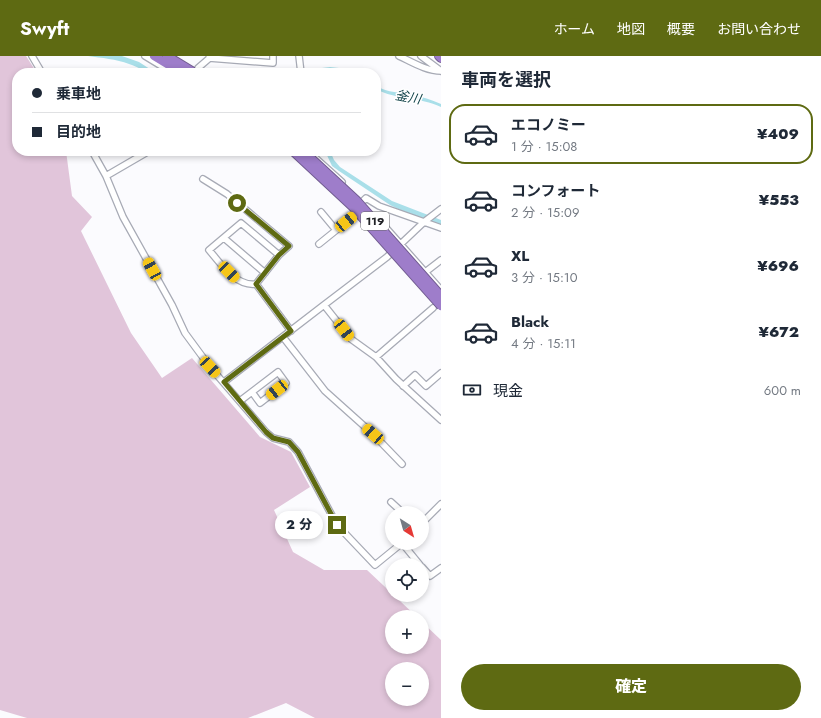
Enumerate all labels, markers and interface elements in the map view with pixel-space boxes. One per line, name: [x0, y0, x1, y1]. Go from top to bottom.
text: Swyft: [20, 15, 69, 42]
text: ホーム: [553, 19, 595, 39]
text: 地図: [617, 19, 645, 39]
text: 概要: [667, 19, 695, 39]
text: お問い合わせ: [717, 19, 801, 39]
text: 車両を選択: [461, 67, 551, 93]
text: 乗車地: [56, 83, 101, 105]
water label: 釜川: [394, 85, 424, 109]
text: エコノミー: [511, 114, 586, 136]
icon: car: [463, 116, 499, 152]
text: 目的地: [56, 121, 101, 143]
text: ¥409: [757, 123, 799, 145]
text: 1 分 · 15:08: [511, 137, 577, 156]
text: コンフォート: [511, 180, 601, 202]
icon: car: [463, 182, 499, 218]
text: ¥553: [759, 189, 799, 211]
route start: [228, 194, 246, 212]
text: 2 分 · 15:09: [511, 203, 579, 222]
car: [333, 210, 359, 234]
road number: 119: [361, 212, 389, 230]
text: XL: [511, 245, 529, 267]
icon: car: [463, 248, 499, 284]
text: ¥696: [757, 255, 799, 277]
car: [141, 256, 163, 282]
car: [216, 259, 242, 285]
text: 3 分 · 15:10: [511, 268, 577, 287]
text: Black: [511, 311, 549, 333]
icon: car: [463, 314, 499, 350]
car: [332, 317, 356, 343]
text: ¥672: [758, 321, 799, 343]
text: 4 分 · 15:11: [511, 334, 576, 353]
car: [197, 354, 223, 380]
car: [264, 378, 290, 402]
icon: cash: [461, 379, 483, 401]
text: 現金: [493, 380, 523, 402]
text: 600 m: [764, 381, 801, 400]
car: [360, 422, 386, 446]
north arrow: [385, 506, 429, 550]
map controls: [385, 506, 429, 706]
callout: 2 分: [275, 511, 323, 539]
text: 2 分: [286, 515, 312, 534]
route end: [328, 516, 346, 534]
button: locate: [385, 558, 429, 602]
button: +: [385, 610, 429, 654]
button: −: [385, 662, 429, 706]
button: 確定: [461, 664, 801, 710]

